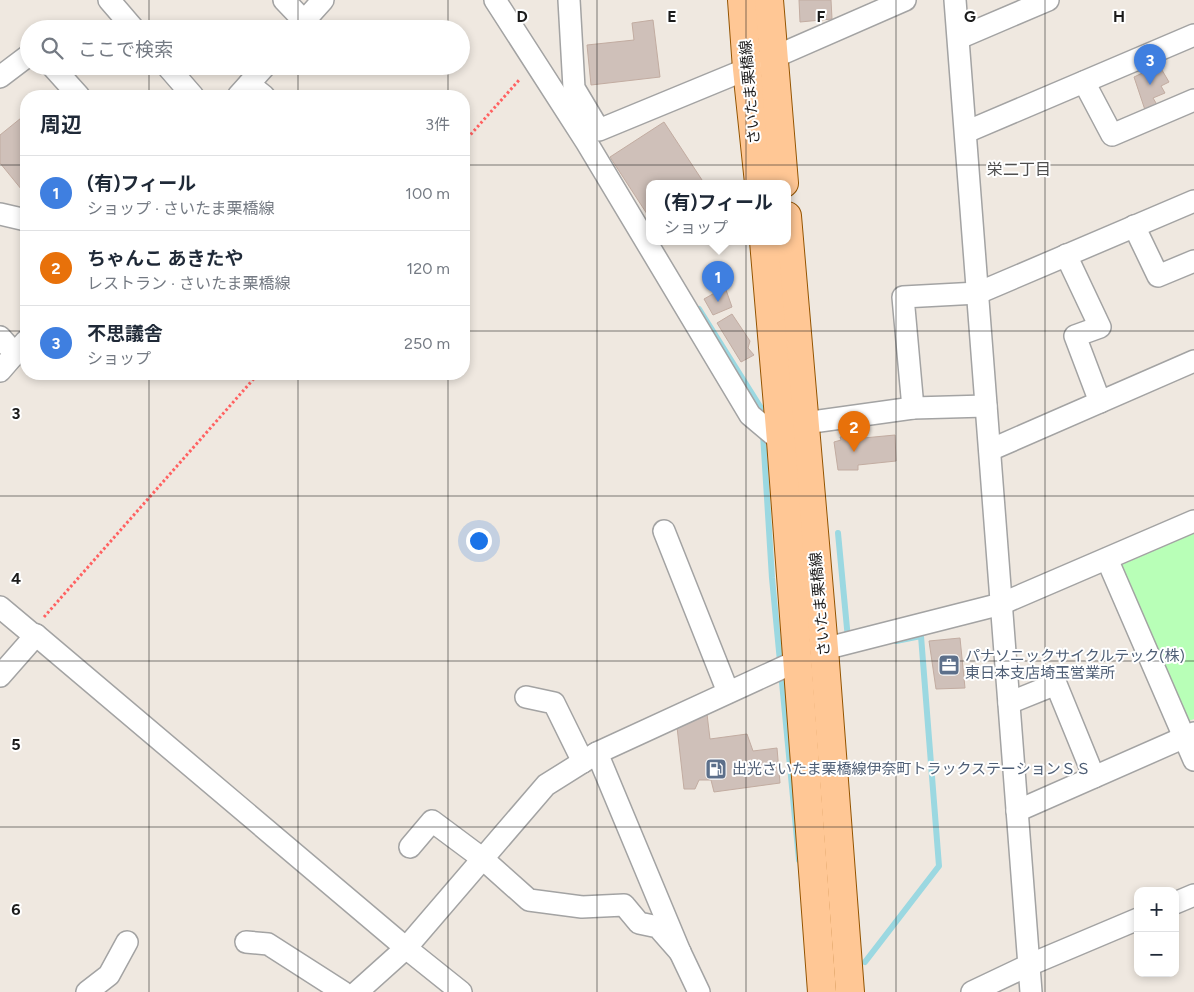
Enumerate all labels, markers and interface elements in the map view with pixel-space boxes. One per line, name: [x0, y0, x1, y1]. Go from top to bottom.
text: D: [516, 7, 528, 26]
text: E: [667, 7, 677, 26]
text: F: [817, 7, 826, 26]
text: G: [964, 7, 976, 26]
text: H: [1113, 7, 1125, 26]
search box: [20, 20, 470, 75]
icon: search: [38, 34, 66, 62]
text: ここで検索: [78, 38, 173, 61]
street label: さいたま栗橋線: [736, 39, 764, 145]
pin: 3: [1134, 44, 1166, 85]
text: 周辺: [40, 112, 82, 137]
text: 3件: [425, 115, 450, 134]
district label: 栄二丁目: [987, 160, 1051, 179]
text: (有)フィール: [87, 172, 196, 195]
popup: [646, 180, 791, 245]
text: 1: [53, 184, 59, 203]
text: 100 m: [405, 184, 450, 203]
text: (有)フィール: [664, 191, 773, 214]
text: ショップ · さいたま栗橋線: [87, 199, 275, 218]
text: ショップ: [664, 218, 728, 237]
text: ちゃんこ あきたや: [87, 247, 244, 270]
text: 2: [51, 259, 61, 278]
text: 120 m: [407, 259, 450, 278]
pin: 1: [702, 261, 734, 302]
text: レストラン · さいたま栗橋線: [87, 274, 291, 293]
text: 不思議舎: [87, 322, 163, 345]
text: 3: [52, 334, 60, 353]
text: 250 m: [404, 334, 450, 353]
text: ショップ: [87, 349, 151, 368]
text: 3: [12, 404, 21, 423]
pin: 2: [838, 411, 870, 452]
your location: [466, 528, 492, 554]
street label: さいたま栗橋線: [806, 551, 834, 657]
text: 4: [11, 569, 21, 588]
place label: パナソニックサイクルテック(株) 東日本支店埼玉営業所: [965, 647, 1185, 682]
office icon: パナソニックサイクルテック(株) 東日本支店埼玉営業所: [937, 653, 961, 677]
text: 5: [11, 735, 21, 754]
fuel station icon: 出光さいたま栗橋線伊奈町トラックステーションＳＳ: [704, 757, 728, 781]
place label: 出光さいたま栗橋線伊奈町トラックステーションＳＳ: [732, 760, 1091, 778]
map controls: [1134, 887, 1179, 977]
button: +: [1134, 887, 1179, 932]
text: 6: [11, 900, 21, 919]
button: −: [1134, 932, 1179, 977]

